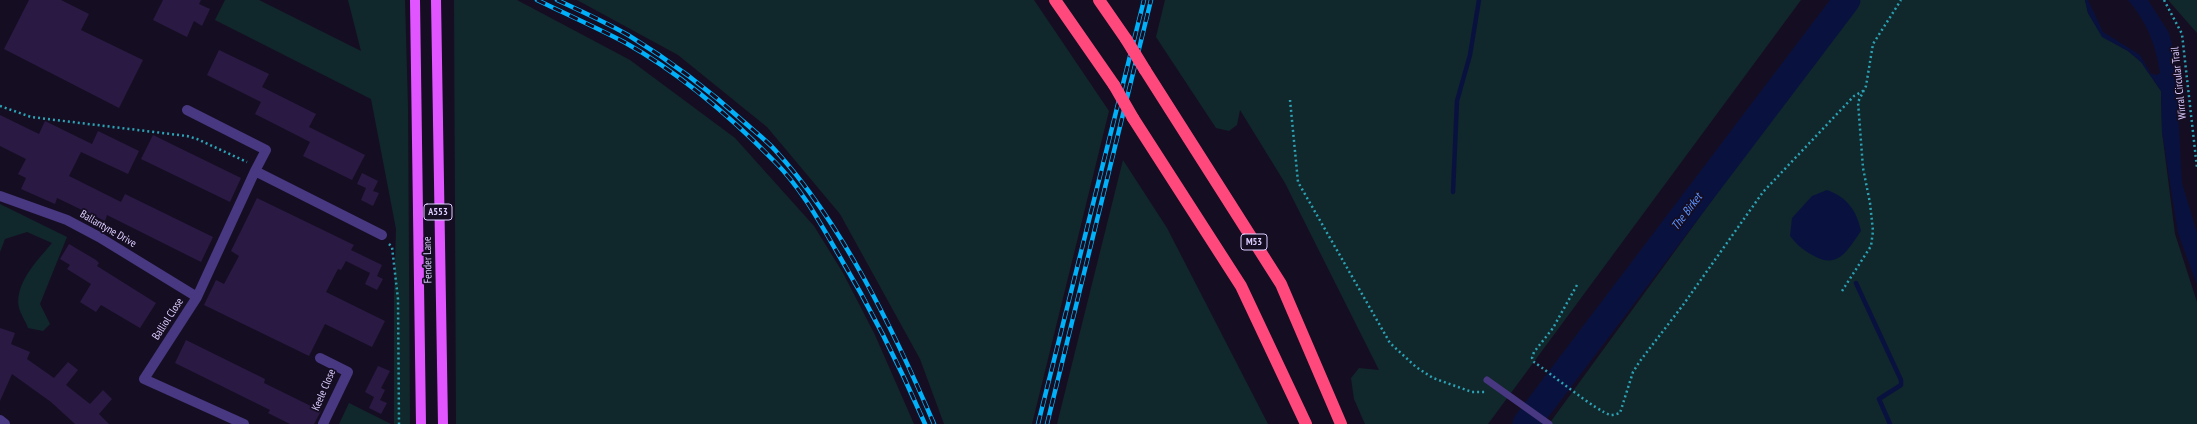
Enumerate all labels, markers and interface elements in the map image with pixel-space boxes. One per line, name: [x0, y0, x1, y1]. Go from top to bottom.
street label: Wirral Circular Trail: [2169, 46, 2189, 120]
water label: The Birket: [1668, 191, 1706, 233]
road number: A553: [424, 204, 452, 220]
street label: Ballantyne Drive: [78, 208, 138, 250]
road number: M53: [1241, 234, 1267, 250]
street label: Fender Lane: [421, 237, 435, 283]
street label: Balliol Close: [150, 296, 186, 342]
street label: Keele Close: [309, 367, 339, 413]

